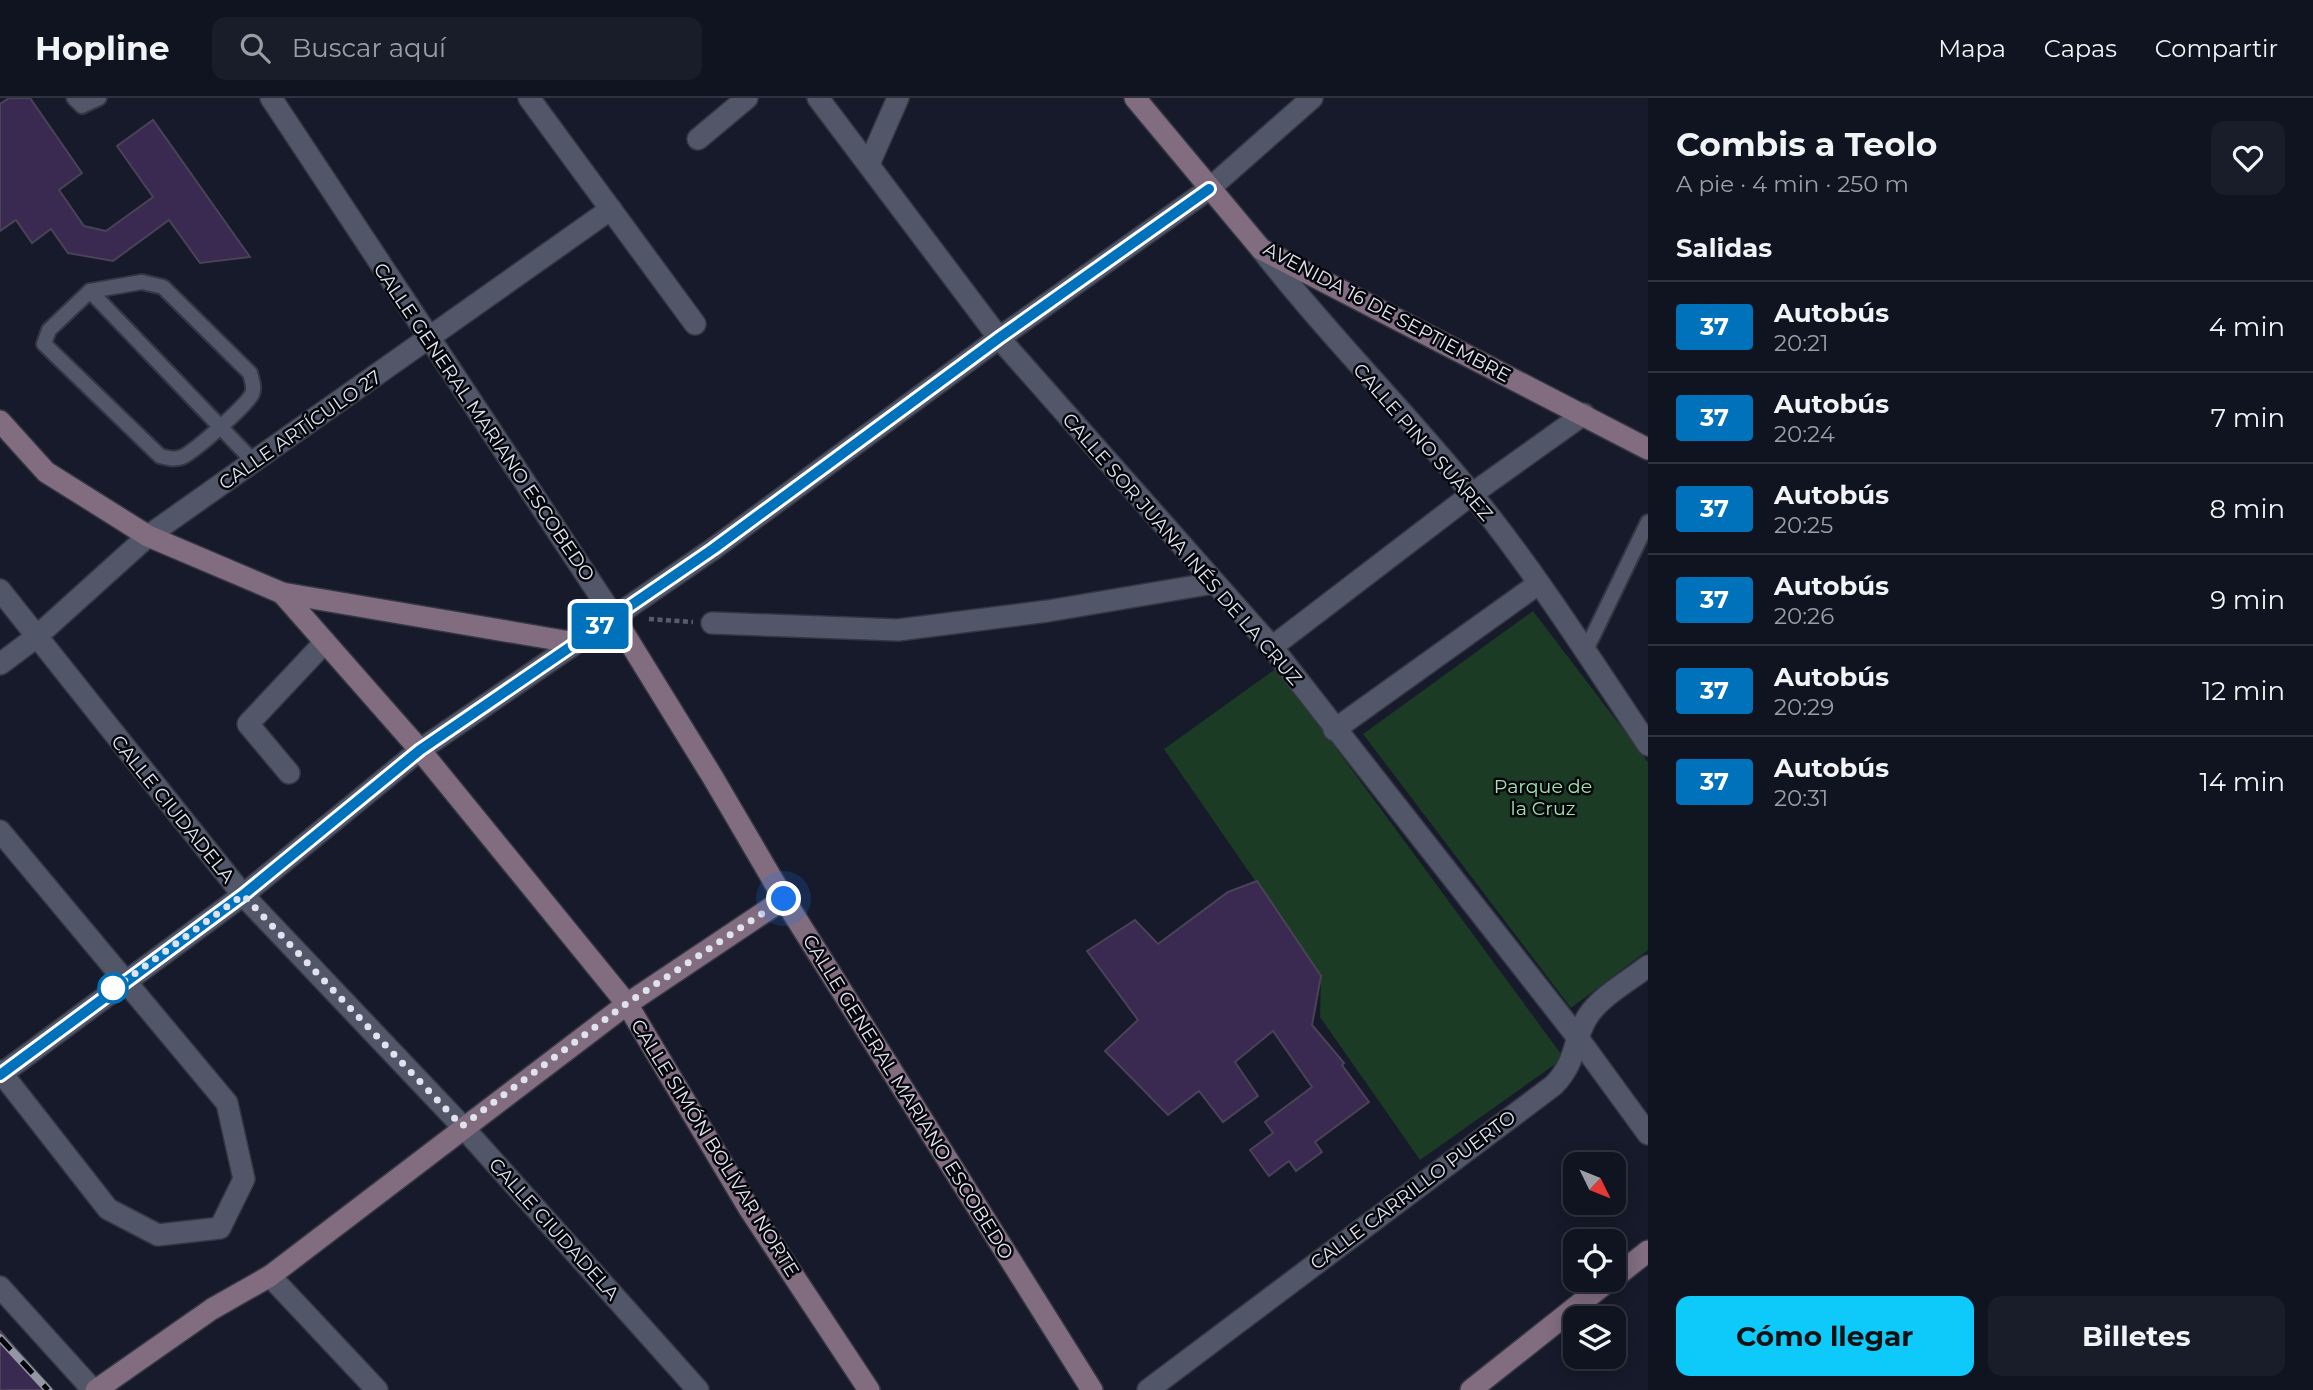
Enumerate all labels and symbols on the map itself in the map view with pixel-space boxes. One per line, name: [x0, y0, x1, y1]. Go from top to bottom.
street label: AVENIDA 16 DE SEPTIEMBRE: [1260, 237, 1514, 387]
street label: CALLE GENERAL MARIANO ESCOBEDO: [369, 258, 599, 586]
street label: CALLE PINO SUÁREZ: [1348, 359, 1498, 525]
street label: CALLE ARTÍCULO 27: [214, 365, 386, 495]
street label: CALLE SOR JUANA INÉS DE LA CRUZ: [1057, 408, 1307, 690]
line badge: 37: [568, 603, 632, 649]
street label: CALLE CIUDADELA: [106, 730, 240, 888]
park label: Parque de la Cruz: [1494, 775, 1592, 820]
your location: [766, 881, 801, 916]
street label: CALLE GENERAL MARIANO ESCOBEDO: [798, 930, 1018, 1264]
unlabelled marker: [98, 973, 128, 1003]
street label: CALLE SIMÓN BOLÍVAR NORTE: [626, 1015, 804, 1281]
street label: CALLE CARRILLO PUERTO: [1306, 1105, 1520, 1275]
north arrow: [1563, 1152, 1626, 1214]
street label: CALLE CIUDADELA: [484, 1153, 624, 1305]

